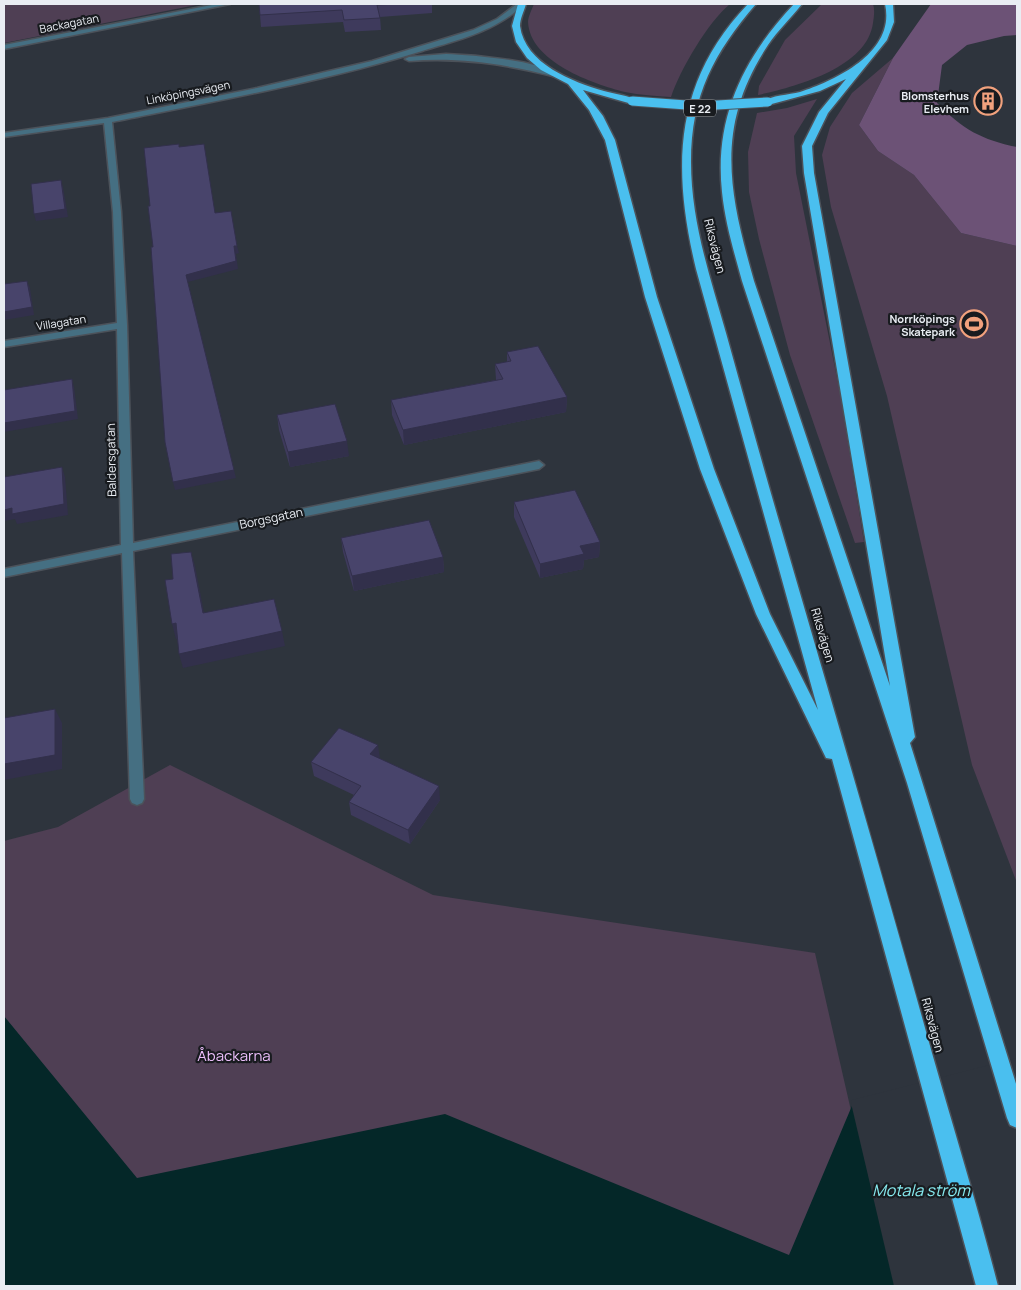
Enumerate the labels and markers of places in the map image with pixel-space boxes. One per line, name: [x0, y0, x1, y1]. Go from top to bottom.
building icon: Blomsterhus Elevhem: [973, 86, 1003, 116]
place label: Blomsterhus Elevhem: [901, 88, 969, 116]
sports icon: Norrköpings Skatepark: [959, 309, 989, 339]
place label: Norrköpings Skatepark: [889, 311, 956, 339]

